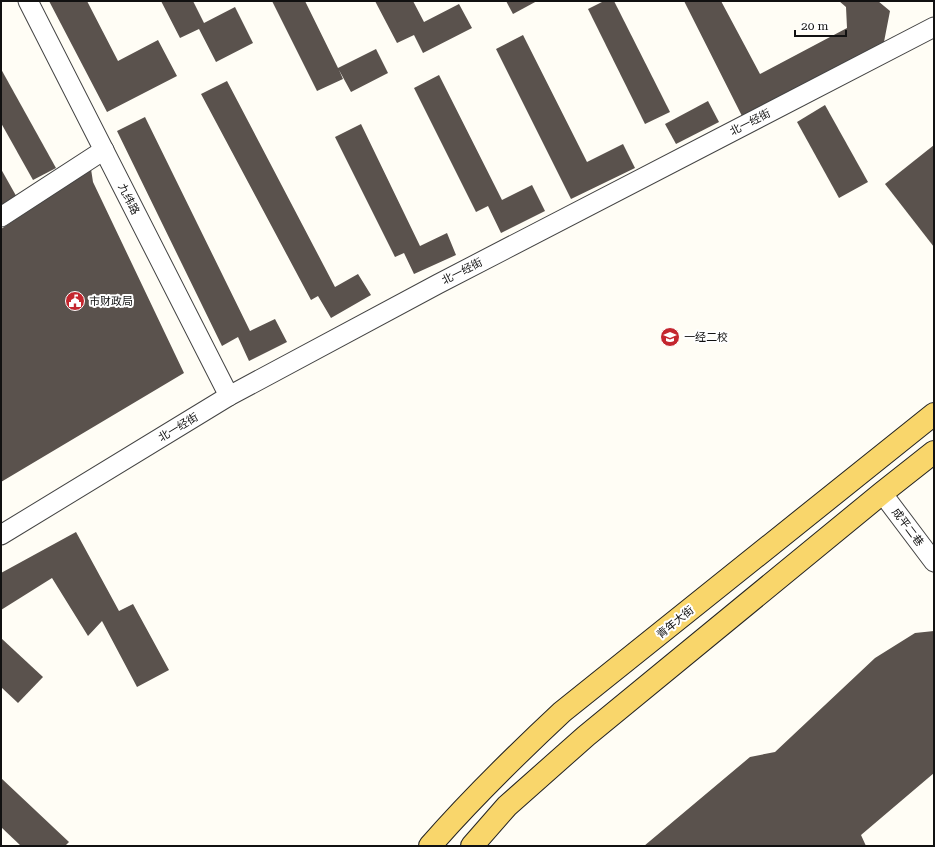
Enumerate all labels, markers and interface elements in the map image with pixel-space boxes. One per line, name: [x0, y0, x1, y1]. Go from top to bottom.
scale bar: [795, 12, 846, 38]
text: 20 m: [801, 19, 828, 33]
street label: 北一经街: [728, 107, 773, 138]
street label: 九纬路: [115, 182, 142, 217]
street label: 北一经街: [440, 256, 485, 287]
public building icon: 市财政局: [64, 290, 86, 312]
place label: 市财政局: [89, 295, 133, 308]
school or university icon: 一经二校: [659, 326, 681, 348]
place label: 一经二校: [684, 331, 728, 344]
street label: 北一经街: [156, 411, 200, 444]
street label: 成平二巷: [889, 506, 926, 549]
street label: 青年大街: [654, 603, 697, 641]

